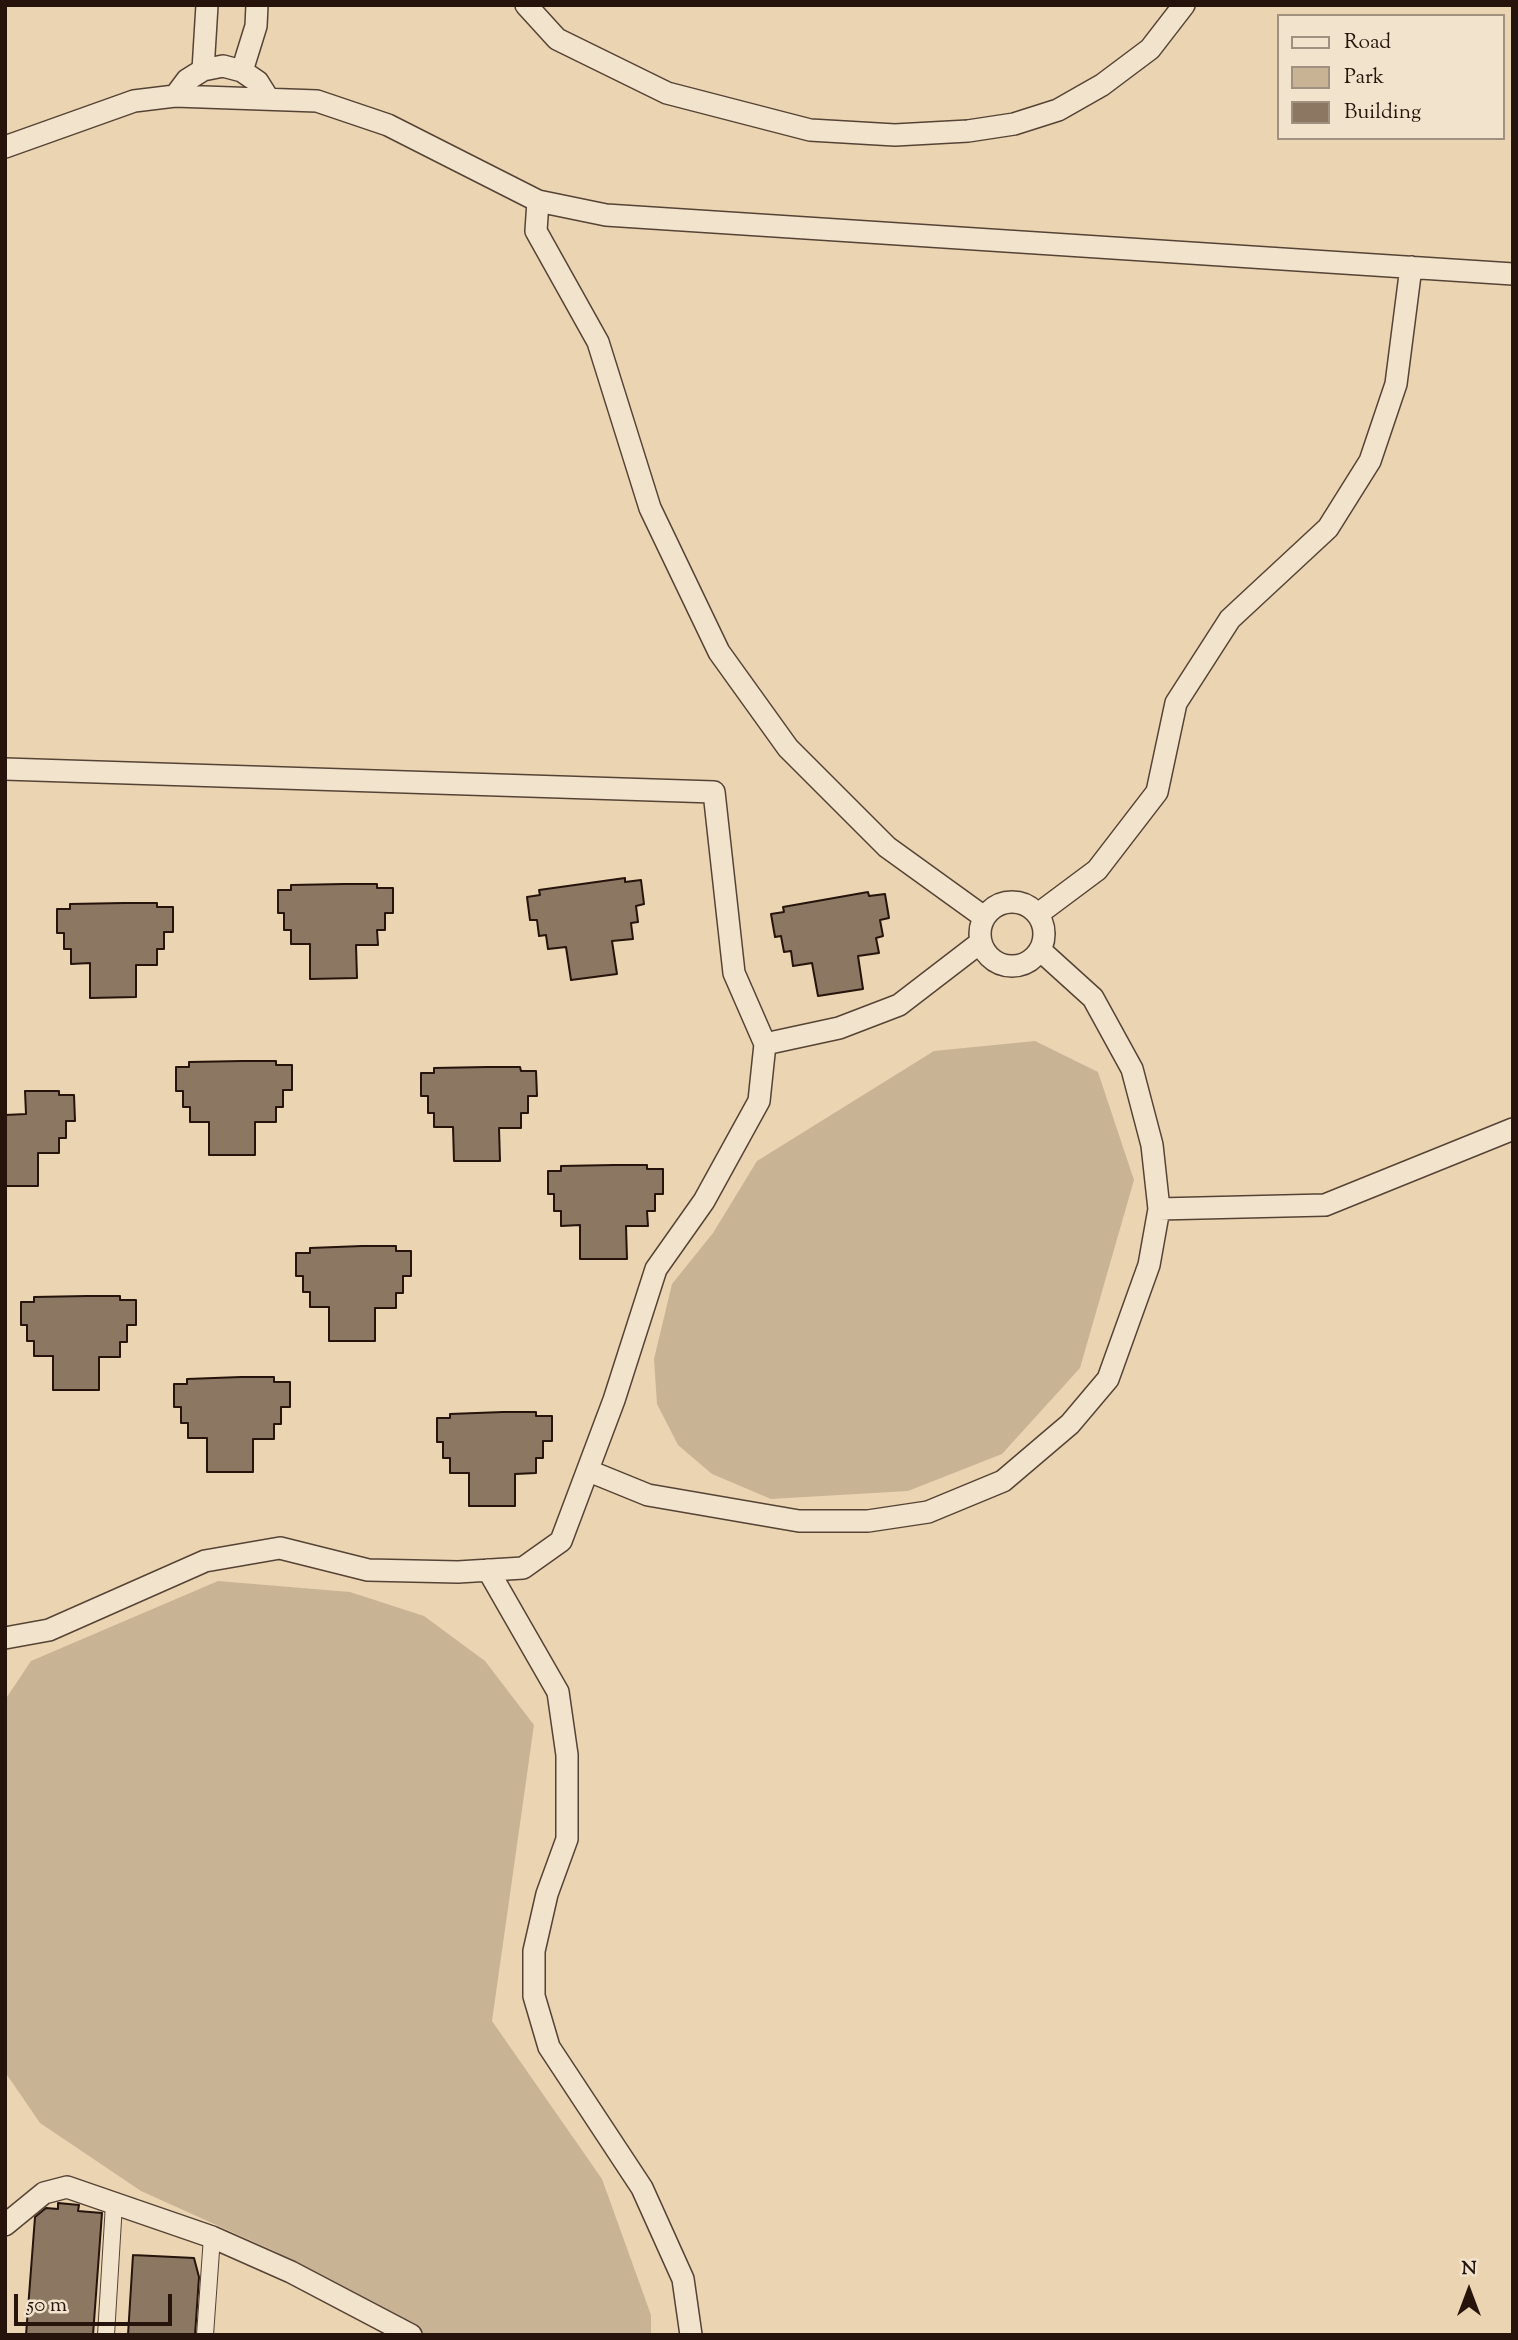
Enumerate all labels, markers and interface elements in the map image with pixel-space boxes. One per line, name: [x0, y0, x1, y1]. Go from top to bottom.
legend: [1276, 14, 1504, 140]
text: Road: [1344, 28, 1391, 58]
text: Park: [1344, 63, 1384, 93]
text: Building: [1344, 98, 1421, 128]
north arrow: [1434, 2256, 1504, 2326]
text: N: [1461, 2256, 1477, 2283]
scale bar: [18, 2280, 175, 2324]
text: 50 m: [27, 2291, 67, 2321]

